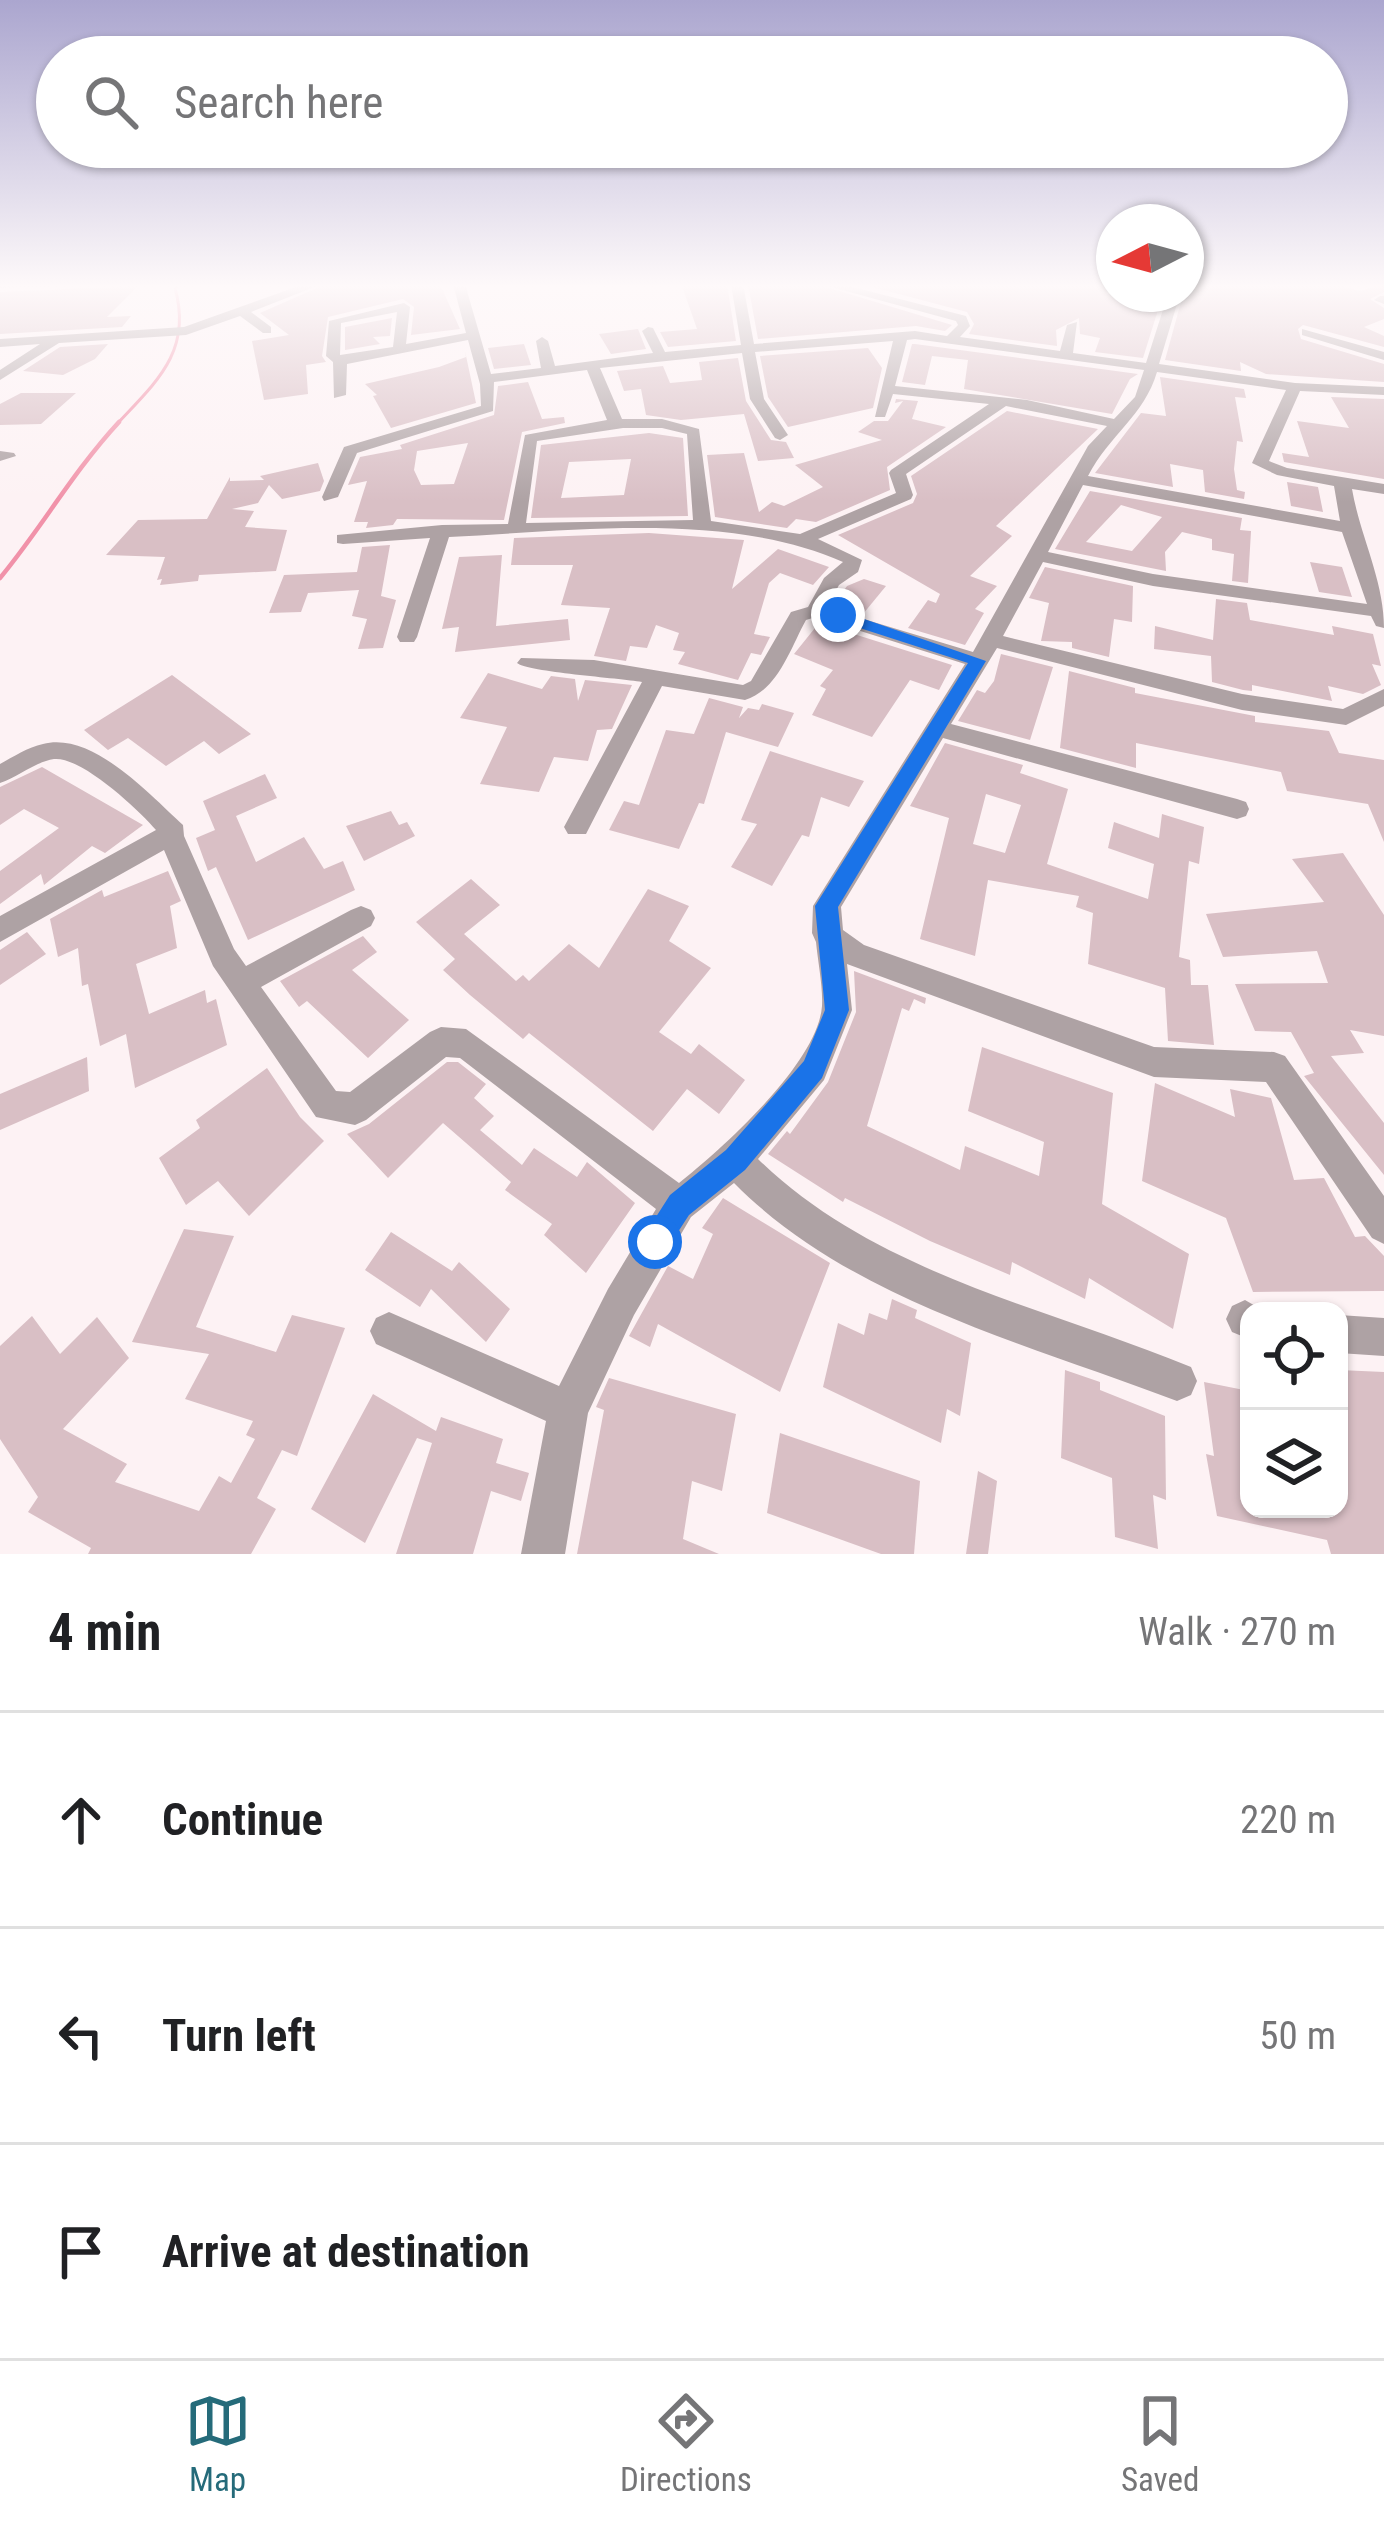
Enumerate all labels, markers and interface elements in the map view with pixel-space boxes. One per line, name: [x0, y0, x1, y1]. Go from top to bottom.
search box: [36, 36, 1348, 168]
icon: search: [78, 69, 144, 135]
text: Search here: [174, 76, 383, 129]
north arrow: [1096, 204, 1204, 312]
route end: [811, 588, 865, 642]
route start: [628, 1215, 682, 1269]
map controls: [1240, 1302, 1348, 1518]
button: locate: [1240, 1302, 1348, 1410]
button: layers: [1240, 1410, 1348, 1518]
text: 4 min: [48, 1603, 161, 1662]
text: Walk · 270 m: [1138, 1609, 1336, 1655]
icon: ahead: [48, 1787, 114, 1853]
text: Continue: [162, 1793, 323, 1846]
text: 220 m: [1240, 1797, 1336, 1843]
icon: left: [48, 2003, 114, 2069]
text: Turn left: [162, 2009, 316, 2062]
text: 50 m: [1259, 2013, 1336, 2059]
icon: arrive: [48, 2219, 114, 2285]
text: Arrive at destination: [162, 2225, 530, 2278]
tab: Map: [185, 2388, 251, 2499]
tab: Directions: [620, 2388, 752, 2499]
tab: Saved: [1121, 2388, 1199, 2499]

